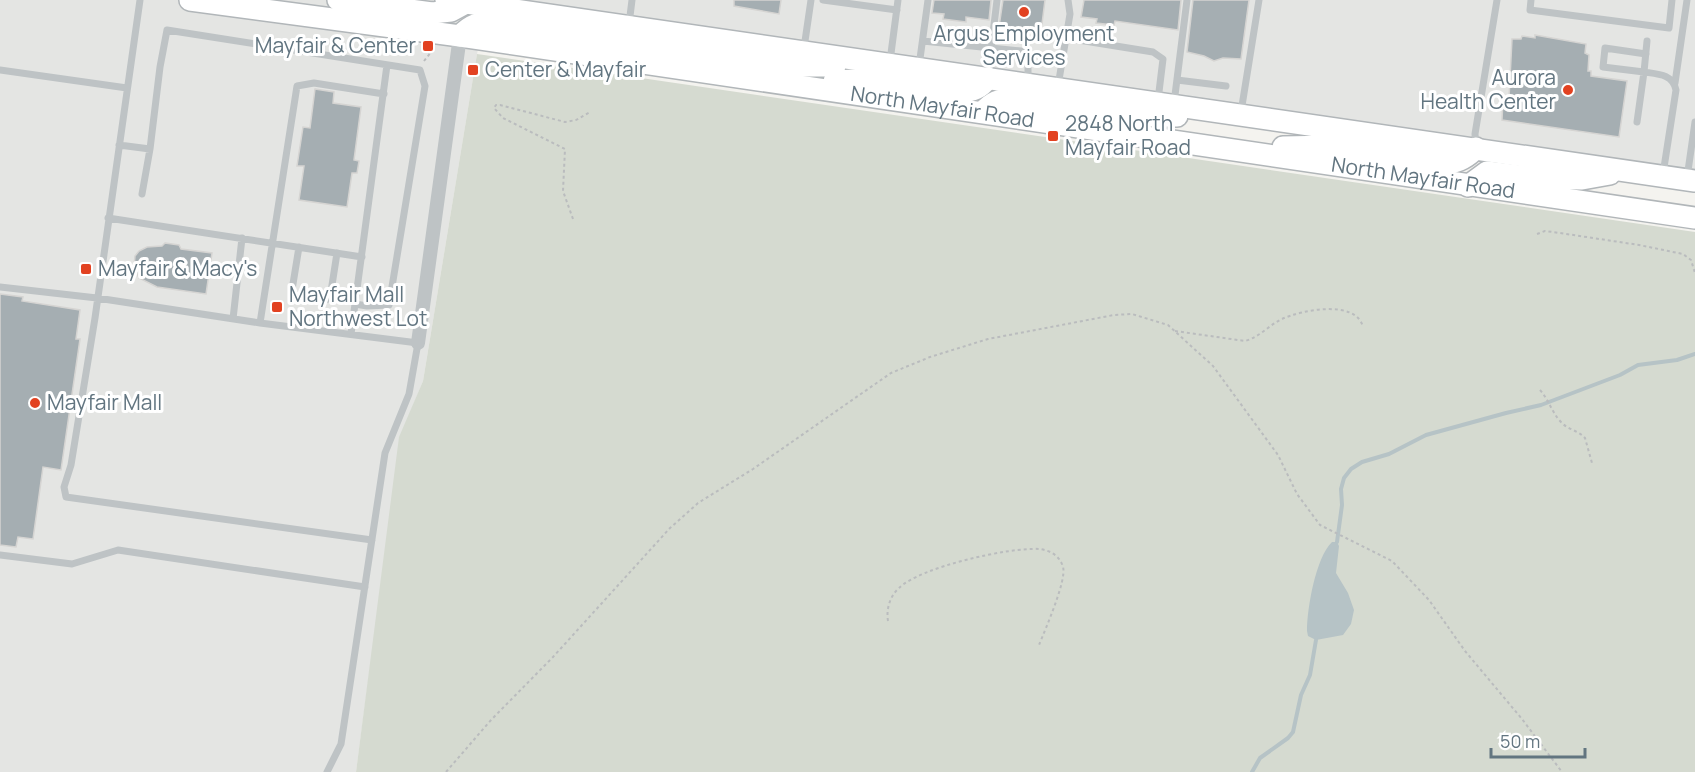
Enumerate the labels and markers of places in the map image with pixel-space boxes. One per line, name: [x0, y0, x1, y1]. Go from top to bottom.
marker: Argus Employment Services: [1017, 5, 1031, 19]
place label: Argus Employment Services: [933, 19, 1115, 71]
place label: Mayfair & Center: [255, 31, 416, 59]
marker: Mayfair & Center: [421, 39, 435, 53]
place label: Center & Mayfair: [485, 55, 647, 83]
marker: Center & Mayfair: [466, 63, 480, 77]
place label: Aurora Health Center: [1421, 63, 1556, 115]
marker: Aurora Health Center: [1561, 83, 1575, 97]
place label: 2848 North Mayfair Road: [1065, 109, 1191, 161]
marker: 2848 North Mayfair Road: [1046, 129, 1060, 143]
place label: Mayfair & Macy's: [98, 254, 257, 282]
marker: Mayfair & Macy's: [79, 262, 93, 276]
place label: Mayfair Mall Northwest Lot: [289, 280, 427, 332]
marker: Mayfair Mall Northwest Lot: [270, 300, 284, 314]
place label: Mayfair Mall: [47, 388, 162, 416]
marker: Mayfair Mall: [28, 396, 42, 410]

